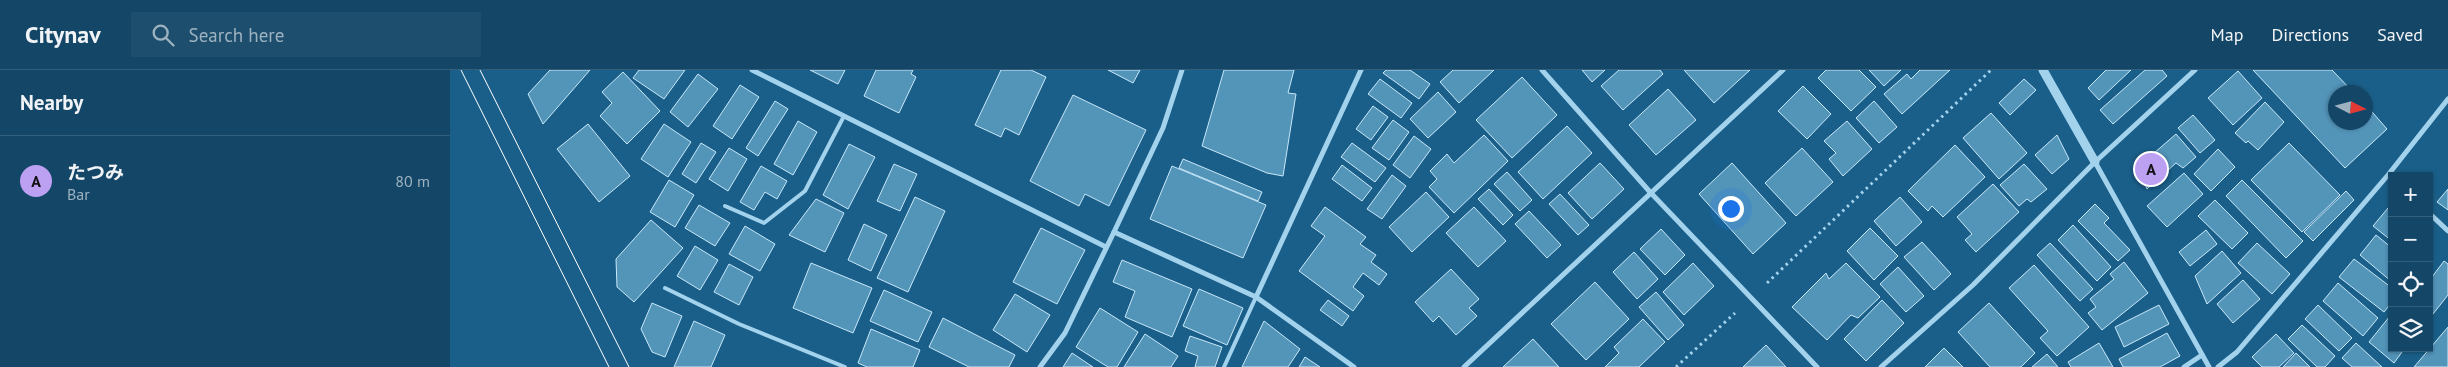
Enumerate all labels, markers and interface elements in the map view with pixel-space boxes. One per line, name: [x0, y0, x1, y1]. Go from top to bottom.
search box: [131, 12, 481, 57]
text: Citynav: [25, 19, 101, 50]
icon: search: [149, 21, 177, 49]
text: Search here: [189, 23, 284, 47]
text: Map: [2211, 23, 2243, 46]
text: Directions: [2271, 23, 2349, 46]
text: Saved: [2377, 23, 2423, 46]
north arrow: [2328, 85, 2373, 130]
text: Nearby: [20, 89, 83, 116]
pin: A: [2135, 150, 2167, 188]
text: たつみ: [67, 160, 124, 184]
text: A: [31, 171, 41, 191]
text: 80 m: [395, 171, 430, 191]
map controls: [2388, 172, 2433, 352]
button: +: [2388, 172, 2433, 217]
text: Bar: [67, 184, 90, 204]
your location: [1718, 196, 1744, 222]
button: −: [2388, 217, 2433, 262]
button: locate: [2388, 262, 2433, 307]
button: layers: [2388, 307, 2433, 352]

